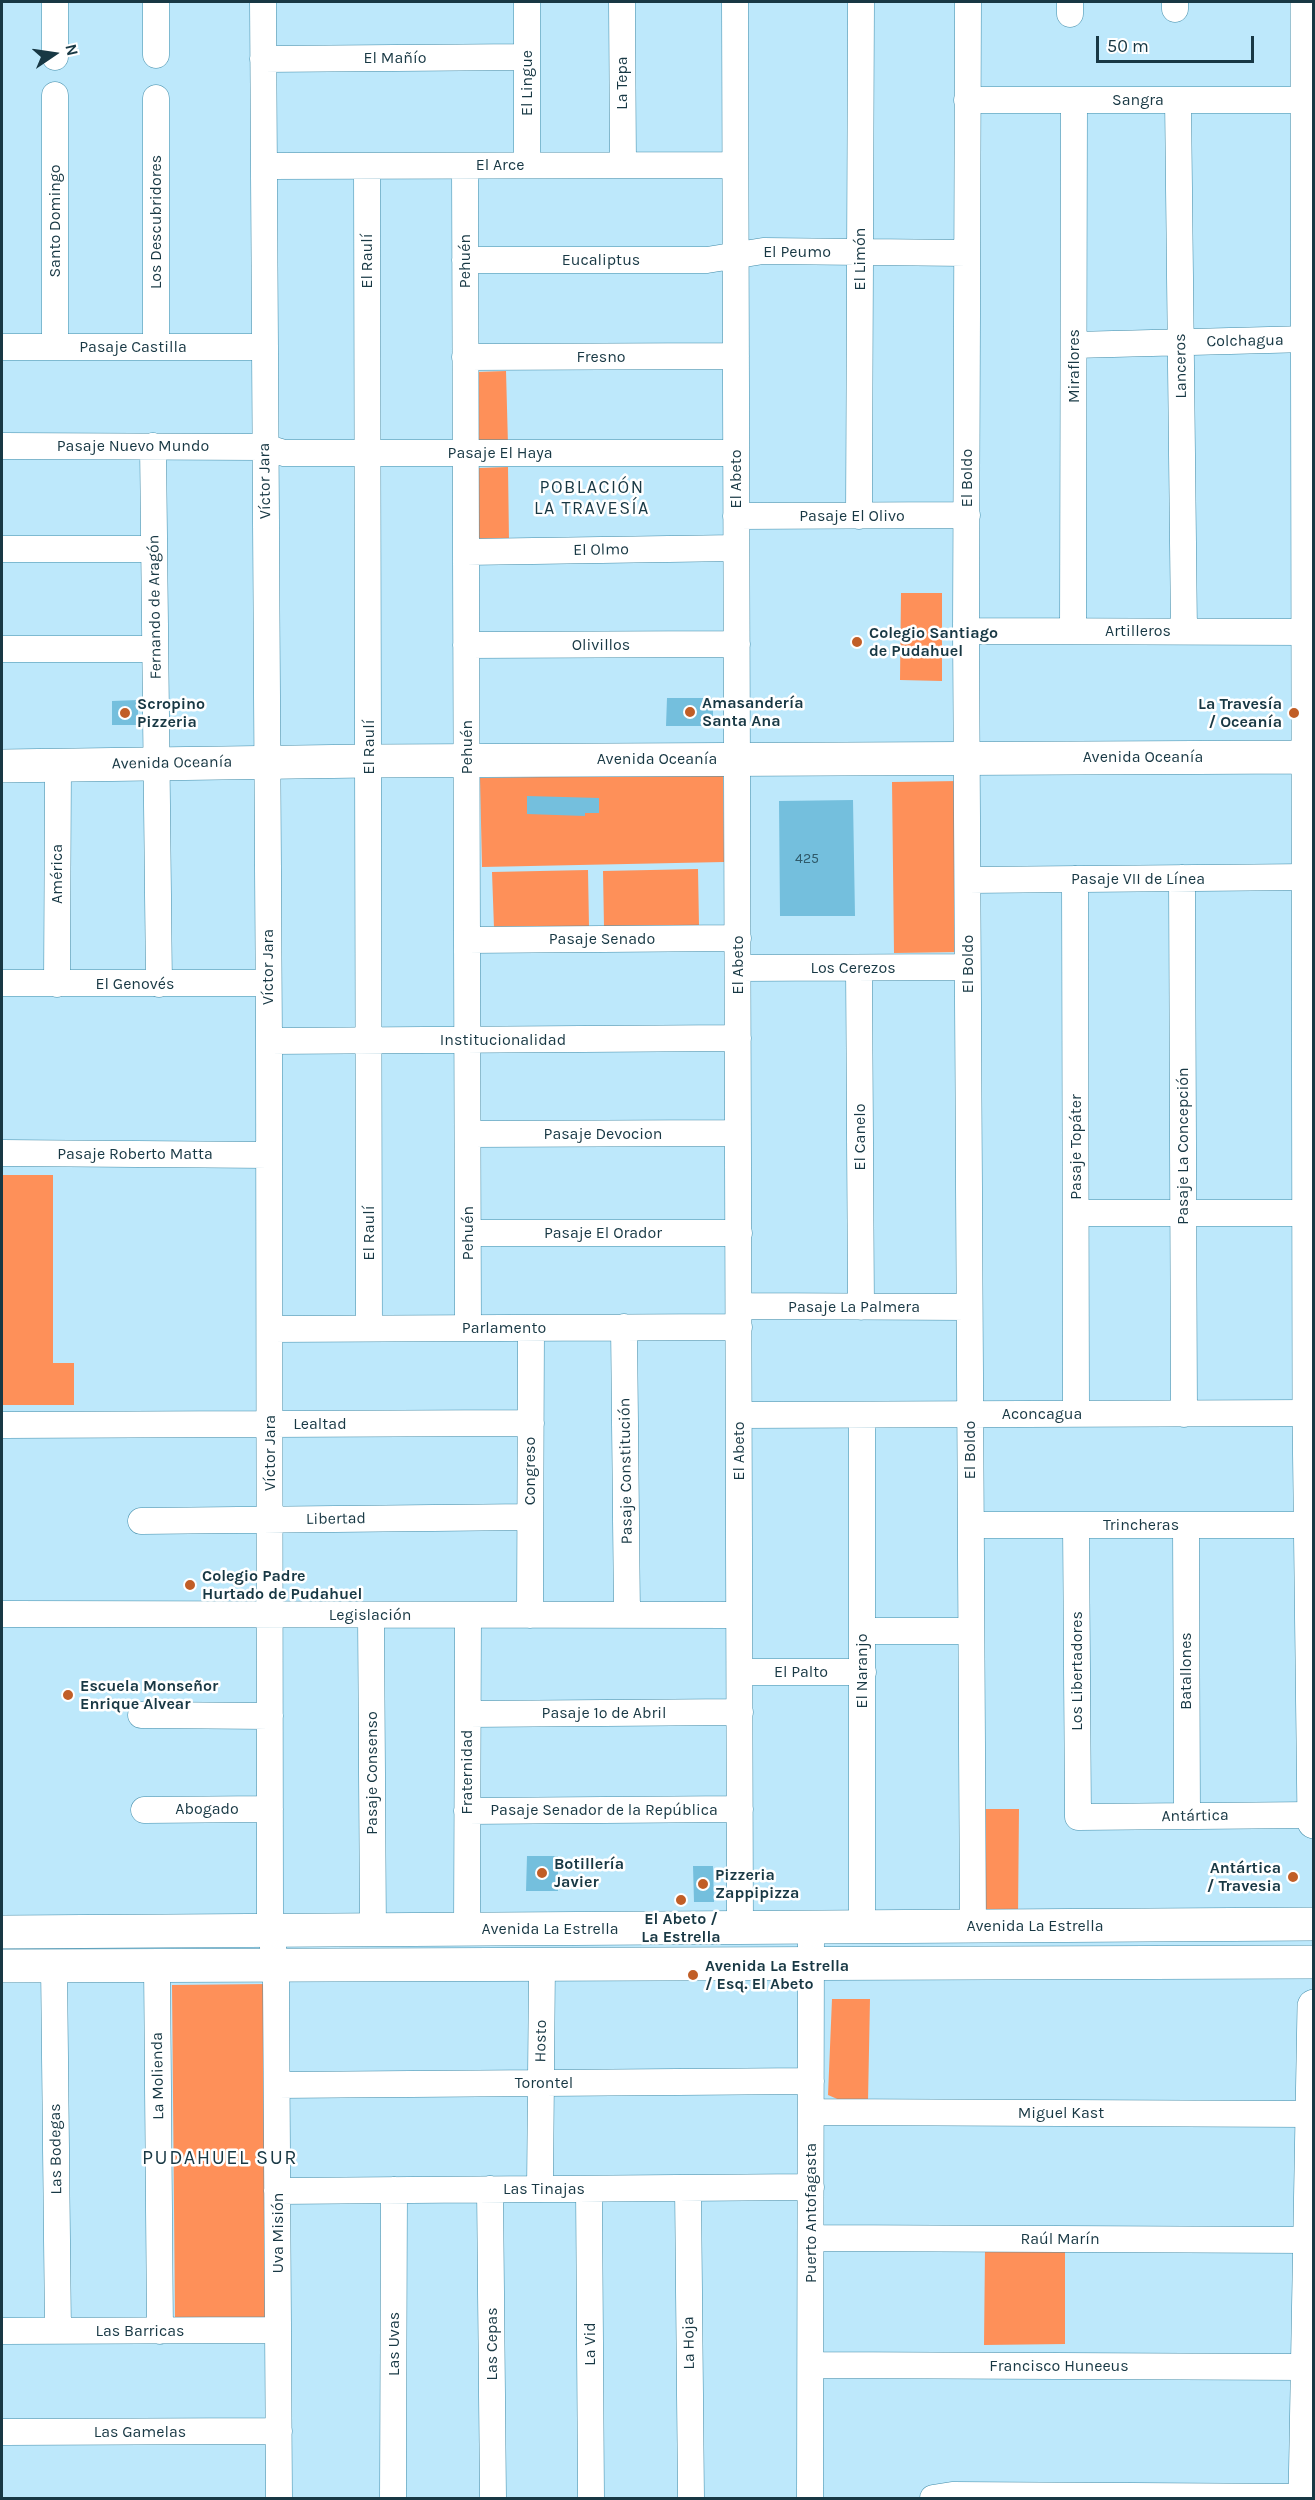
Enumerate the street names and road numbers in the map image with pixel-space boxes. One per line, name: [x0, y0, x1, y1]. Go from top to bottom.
street label: El Mañío: [364, 48, 426, 68]
street label: El Lingue: [517, 50, 537, 116]
street label: La Tepa: [612, 56, 632, 110]
street label: Sangra: [1112, 90, 1164, 110]
street label: Los Descubridores: [146, 155, 166, 289]
street label: El Arce: [476, 155, 524, 175]
street label: Santo Domingo: [45, 164, 65, 278]
street label: El Limón: [850, 228, 870, 290]
street label: El Raulí: [357, 234, 377, 288]
street label: Pehuén: [455, 234, 475, 288]
street label: El Peumo: [763, 242, 831, 262]
street label: Eucaliptus: [562, 250, 640, 270]
street label: Miraflores: [1064, 329, 1084, 403]
street label: Colchagua: [1206, 331, 1284, 351]
street label: Lanceros: [1171, 333, 1191, 399]
street label: Pasaje Castilla: [79, 337, 187, 357]
street label: Fresno: [576, 347, 626, 367]
street label: Pasaje Nuevo Mundo: [57, 436, 209, 456]
street label: Víctor Jara: [255, 443, 275, 519]
street label: Pasaje El Haya: [448, 443, 552, 463]
street label: El Boldo: [957, 449, 977, 507]
street label: El Abeto: [726, 450, 746, 508]
street label: Pasaje El Olivo: [799, 506, 905, 526]
street label: Fernando de Aragón: [144, 534, 166, 680]
street label: El Olmo: [573, 540, 629, 560]
street label: Artilleros: [1105, 621, 1171, 641]
street label: Olivillos: [572, 635, 630, 655]
street label: El Raulí: [359, 720, 379, 774]
street label: Pehuén: [457, 720, 477, 774]
street label: Avenida Oceanía: [1083, 747, 1203, 767]
street label: Avenida Oceanía: [597, 749, 717, 769]
street label: Avenida Oceanía: [112, 752, 232, 774]
street label: América: [47, 844, 67, 904]
street label: Pasaje VII de Línea: [1071, 869, 1205, 889]
street label: Víctor Jara: [258, 929, 278, 1005]
street label: Pasaje Senado: [549, 929, 655, 949]
street label: El Boldo: [958, 935, 978, 993]
street label: El Abeto: [728, 936, 748, 994]
street label: Los Cerezos: [810, 958, 896, 978]
street label: El Genovés: [96, 974, 174, 994]
street label: Institucionalidad: [440, 1030, 566, 1050]
street label: Pasaje La Concepción: [1173, 1067, 1193, 1225]
street label: Pasaje Topáter: [1066, 1094, 1086, 1200]
street label: El Canelo: [850, 1104, 870, 1170]
street label: Pasaje Devocion: [544, 1124, 662, 1144]
street label: Pasaje Roberto Matta: [57, 1144, 213, 1164]
street label: El Raulí: [359, 1206, 379, 1260]
street label: Pehuén: [458, 1206, 478, 1260]
street label: Pasaje El Orador: [544, 1223, 662, 1243]
street label: Pasaje La Palmera: [788, 1297, 920, 1317]
street label: Parlamento: [462, 1318, 546, 1338]
street label: Pasaje Constitución: [615, 1398, 637, 1544]
street label: Aconcagua: [1002, 1404, 1082, 1424]
street label: Lealtad: [293, 1414, 347, 1434]
street label: Víctor Jara: [260, 1415, 280, 1491]
street label: El Boldo: [960, 1421, 980, 1479]
street label: El Abeto: [729, 1422, 749, 1480]
street label: Congreso: [520, 1437, 540, 1505]
street label: Libertad: [306, 1509, 366, 1529]
street label: Trincheras: [1103, 1515, 1179, 1535]
street label: Legislación: [329, 1605, 411, 1625]
street label: Los Libertadores: [1067, 1611, 1087, 1731]
street label: Batallones: [1176, 1632, 1196, 1710]
street label: El Naranjo: [852, 1633, 872, 1709]
street label: El Palto: [774, 1662, 828, 1682]
street label: Pasaje 1º de Abril: [542, 1703, 666, 1723]
street label: Pasaje Consenso: [362, 1711, 382, 1835]
street label: Fraternidad: [457, 1729, 477, 1815]
street label: Abogado: [175, 1799, 239, 1819]
street label: Pasaje Senador de la República: [490, 1800, 718, 1820]
street label: Antártica: [1161, 1806, 1229, 1826]
street label: Avenida La Estrella: [967, 1916, 1103, 1936]
street label: Avenida La Estrella: [482, 1919, 618, 1939]
street label: Hosto: [531, 2020, 551, 2062]
street label: La Molienda: [148, 2032, 168, 2120]
street label: Torontel: [515, 2073, 573, 2093]
street label: Las Bodegas: [46, 2103, 66, 2195]
street label: Miguel Kast: [1018, 2103, 1104, 2123]
street label: Puerto Antofagasta: [801, 2143, 821, 2283]
street label: Las Tinajas: [503, 2179, 585, 2199]
street label: Uva Misión: [268, 2193, 288, 2273]
street label: Raúl Marín: [1020, 2229, 1100, 2249]
street label: Las Cepas: [482, 2307, 502, 2381]
street label: Las Uvas: [384, 2312, 404, 2376]
street label: La Hoja: [679, 2316, 699, 2370]
street label: Las Barricas: [95, 2321, 185, 2341]
street label: La Vid: [580, 2322, 600, 2366]
street label: Francisco Huneeus: [989, 2356, 1129, 2376]
street label: Las Gamelas: [94, 2422, 186, 2442]

